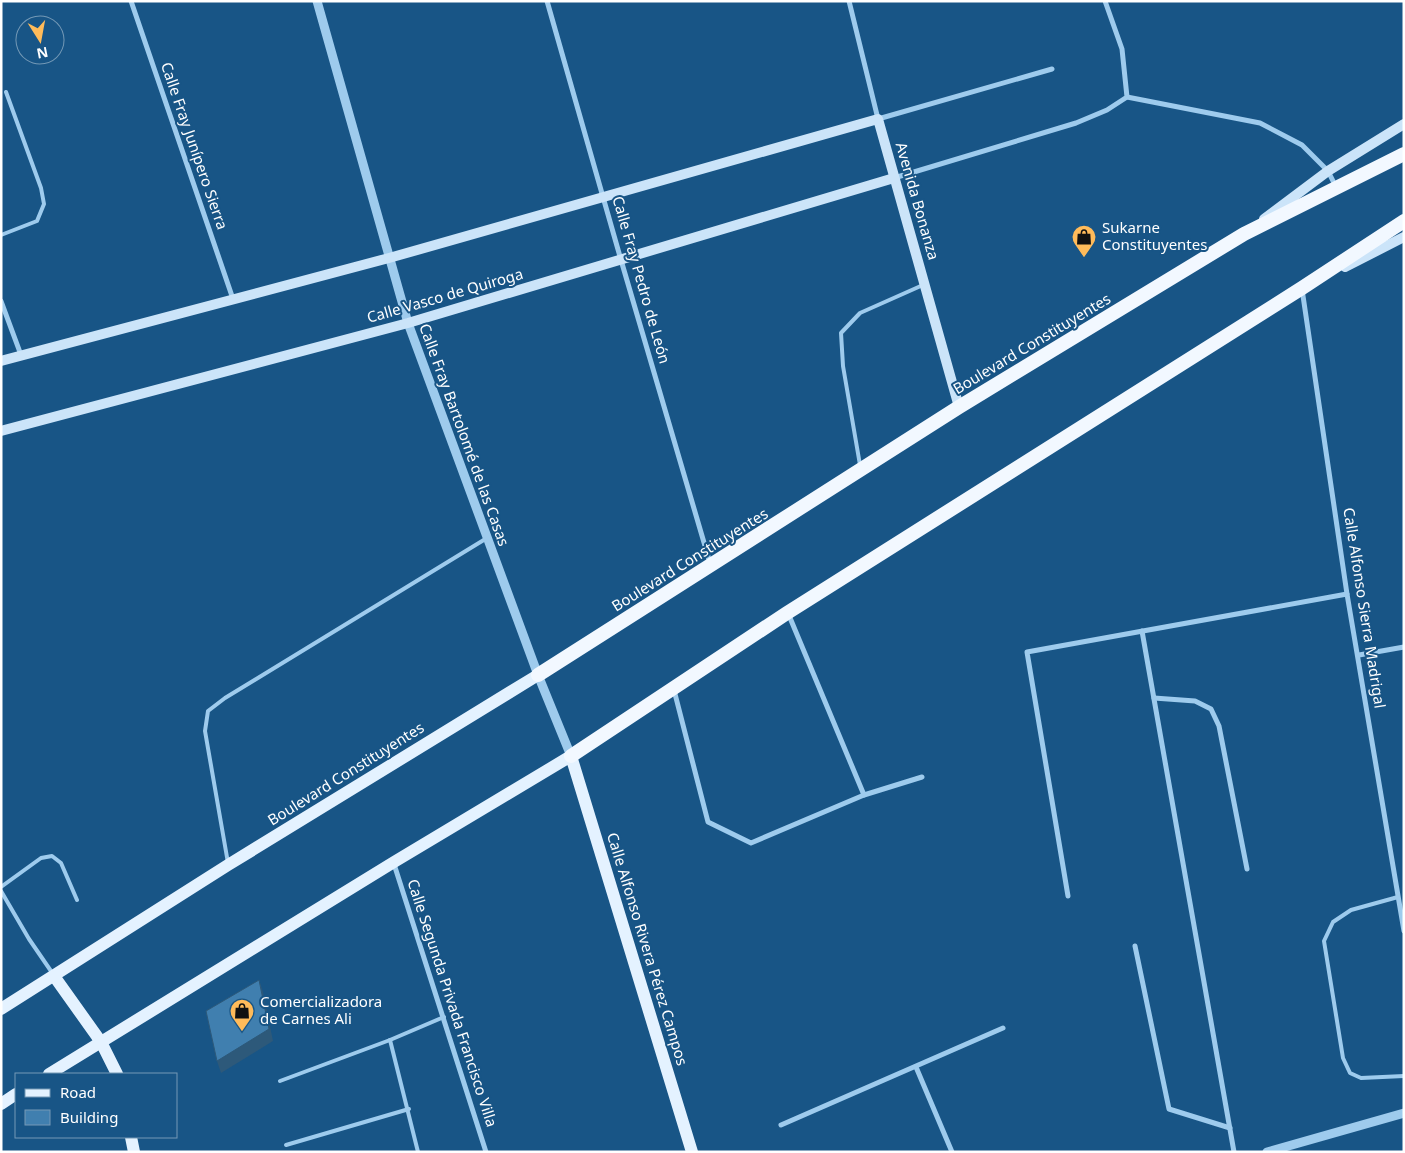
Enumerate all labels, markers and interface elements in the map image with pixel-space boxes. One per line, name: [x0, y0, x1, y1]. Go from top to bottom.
north arrow: [15, 15, 65, 65]
text: N: [35, 43, 50, 64]
street label: Calle Fray Junípero Sierra: [157, 59, 233, 232]
street label: Avenida Bonanza: [892, 140, 944, 262]
street label: Calle Fray Pedro de León: [608, 194, 675, 366]
place label: Sukarne Constituyentes: [1102, 217, 1207, 254]
shop icon: Sukarne Constituyentes: [1071, 224, 1097, 258]
street label: Calle Vasco de Quiroga: [364, 263, 525, 327]
street label: Boulevard Constituyentes: [949, 288, 1114, 398]
street label: Calle Fray Bartolomé de las Casas: [415, 321, 515, 549]
street label: Boulevard Constituyentes: [608, 503, 771, 615]
street label: Calle Alfonso Sierra Madrigal: [1339, 506, 1391, 710]
street label: Boulevard Constituyentes: [264, 717, 427, 829]
street label: Calle Alfonso Rivera Pérez Campos: [603, 830, 693, 1068]
street label: Calle Segunda Privada Francisco Villa: [403, 876, 503, 1129]
place label: Comercializadora de Carnes Ali: [260, 991, 382, 1028]
shop icon: Comercializadora de Carnes Ali: [229, 998, 255, 1032]
legend: [15, 1073, 178, 1138]
text: Road: [60, 1082, 96, 1102]
text: Building: [60, 1107, 118, 1127]

